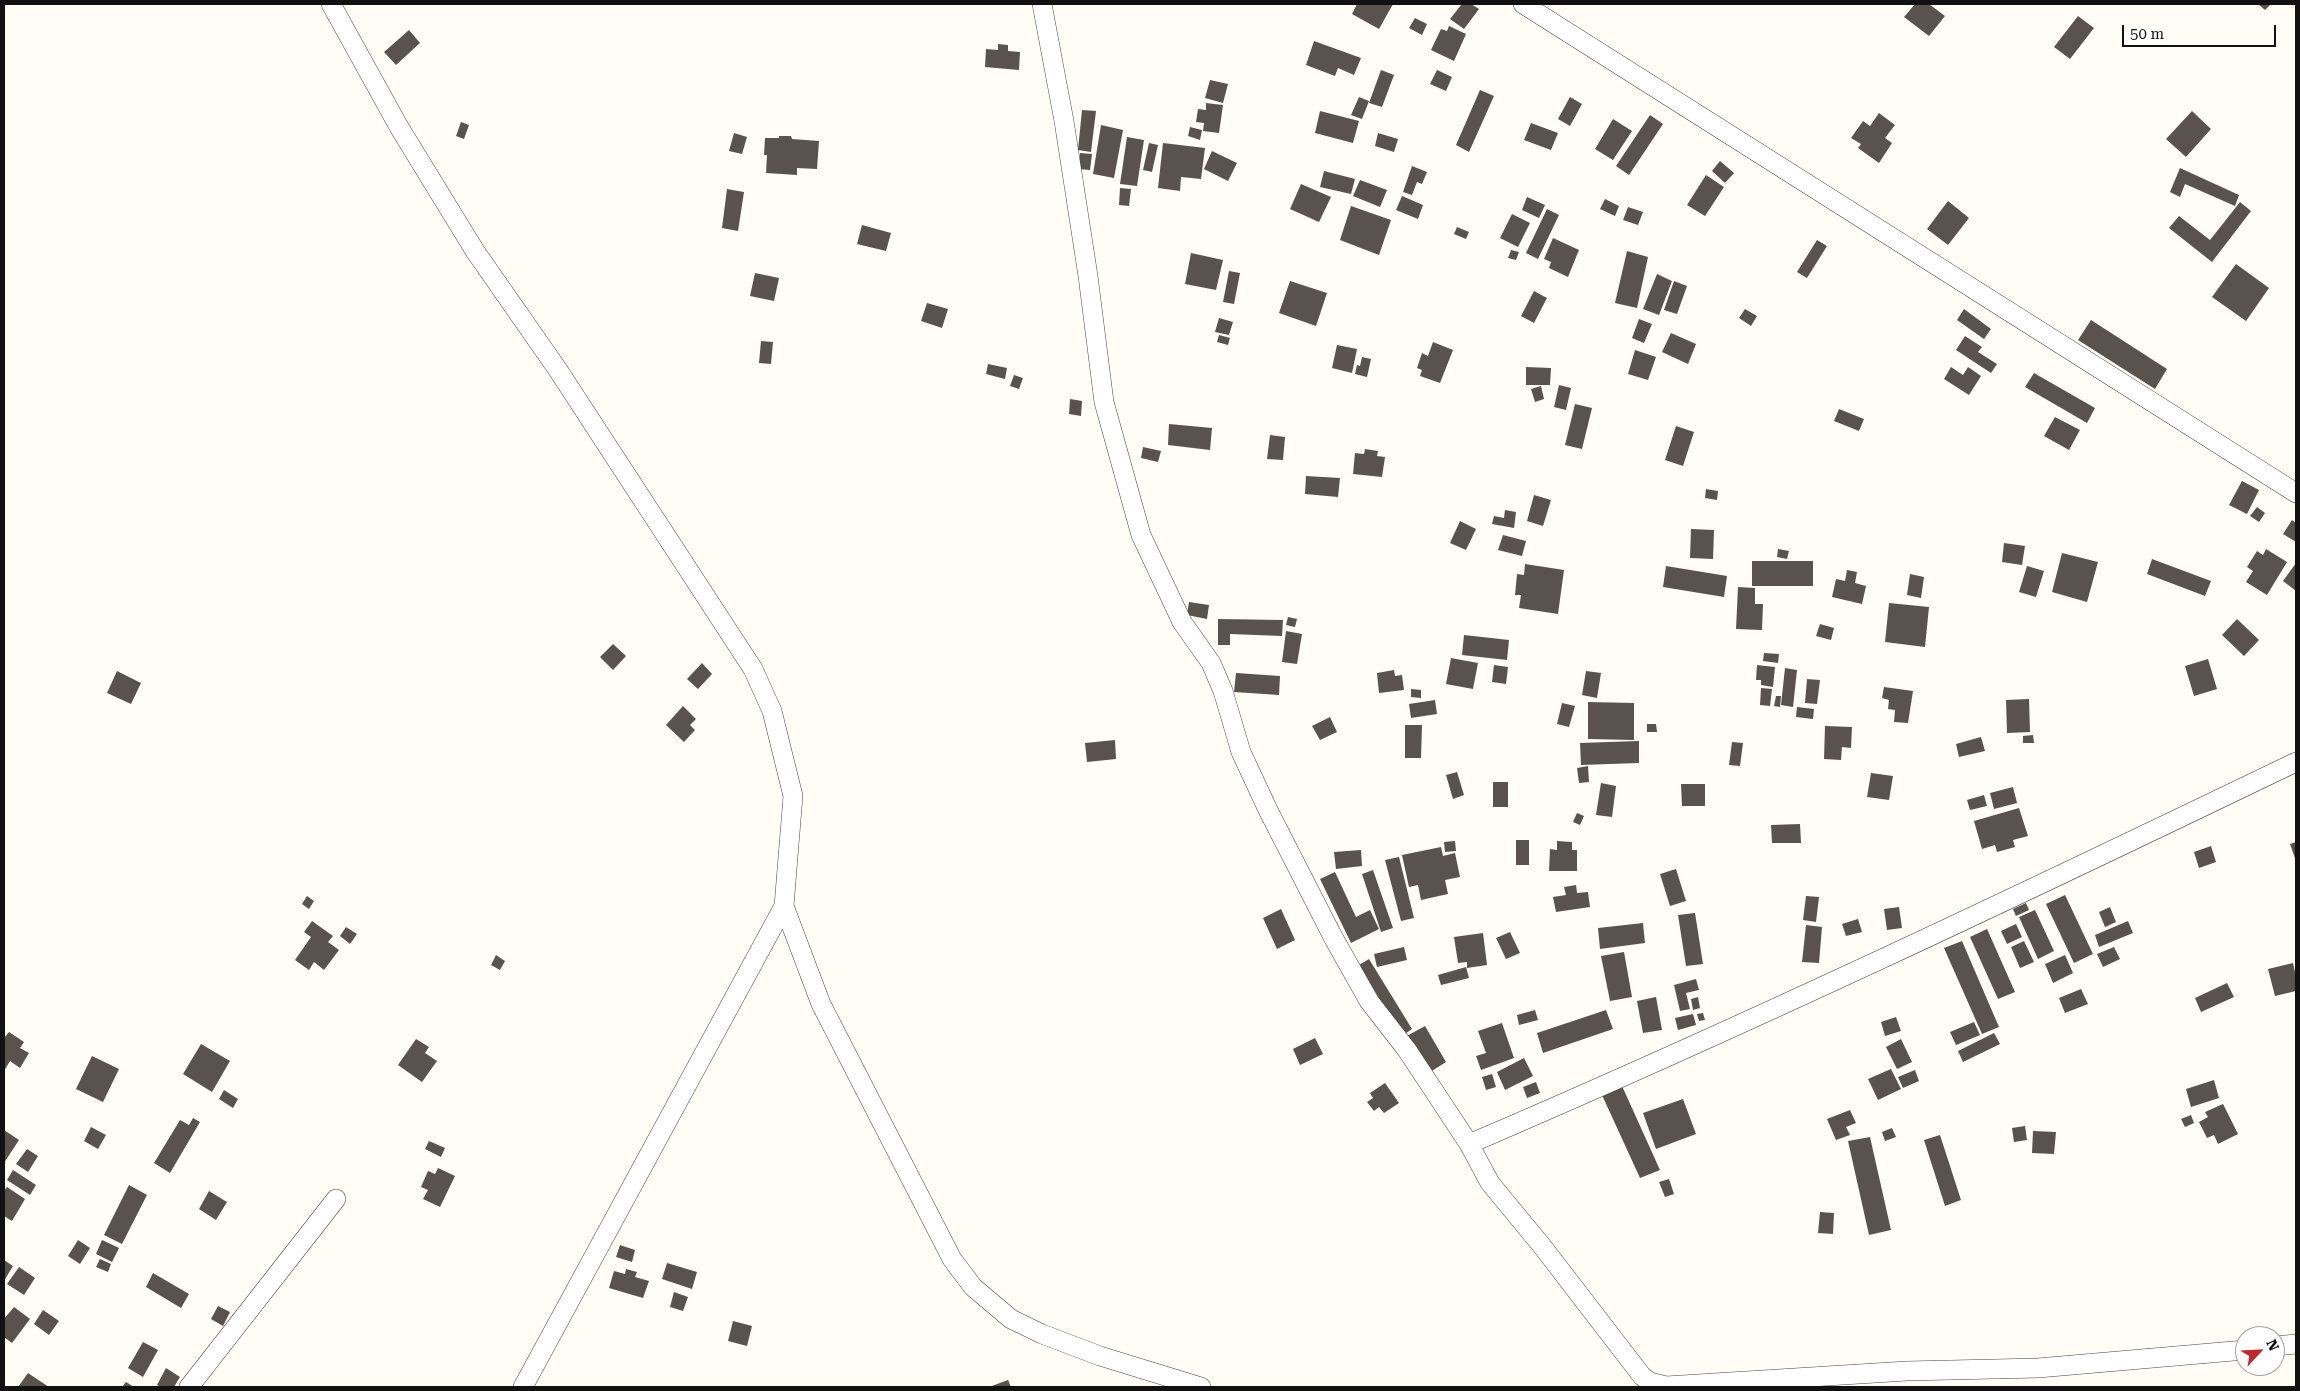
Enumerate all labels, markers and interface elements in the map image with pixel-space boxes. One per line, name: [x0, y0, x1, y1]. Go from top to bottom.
scale bar: [2125, 15, 2279, 47]
text: 50 m: [2130, 25, 2164, 43]
north arrow: [2235, 1326, 2285, 1376]
text: N: [2263, 1337, 2282, 1353]

